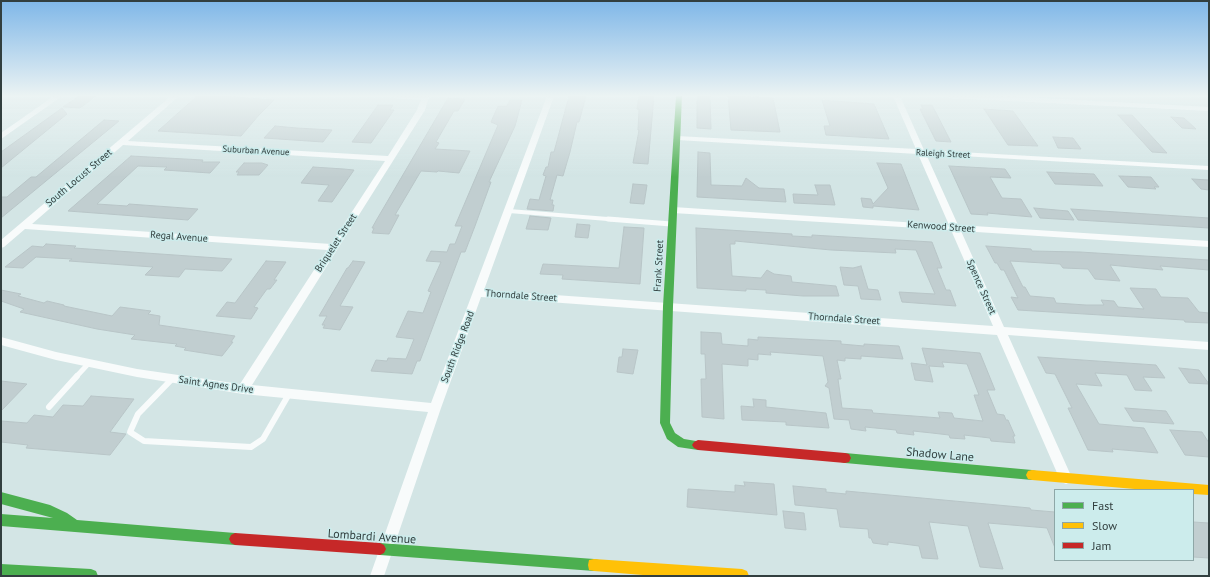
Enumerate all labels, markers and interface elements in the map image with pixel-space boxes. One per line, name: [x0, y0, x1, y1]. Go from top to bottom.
street label: Suburban Avenue: [222, 144, 290, 158]
street label: South Locust Street: [43, 147, 115, 209]
street label: Raleigh Street: [916, 147, 970, 161]
street label: Briquelet Street: [313, 211, 359, 275]
street label: Kenwood Street: [907, 219, 975, 235]
street label: Regal Avenue: [150, 229, 208, 245]
street label: Frank Street: [652, 240, 666, 292]
street label: Spence Street: [964, 258, 998, 316]
street label: Thorndale Street: [485, 288, 557, 304]
street label: South Ridge Road: [439, 309, 477, 385]
street label: Thorndale Street: [808, 311, 880, 327]
street label: Saint Agnes Drive: [178, 374, 254, 396]
street label: Shadow Lane: [905, 445, 975, 465]
legend: [1054, 489, 1194, 561]
text: Fast: [1092, 498, 1113, 513]
text: Slow: [1092, 518, 1117, 533]
street label: Lombardi Avenue: [327, 527, 417, 547]
text: Jam: [1092, 538, 1111, 553]

